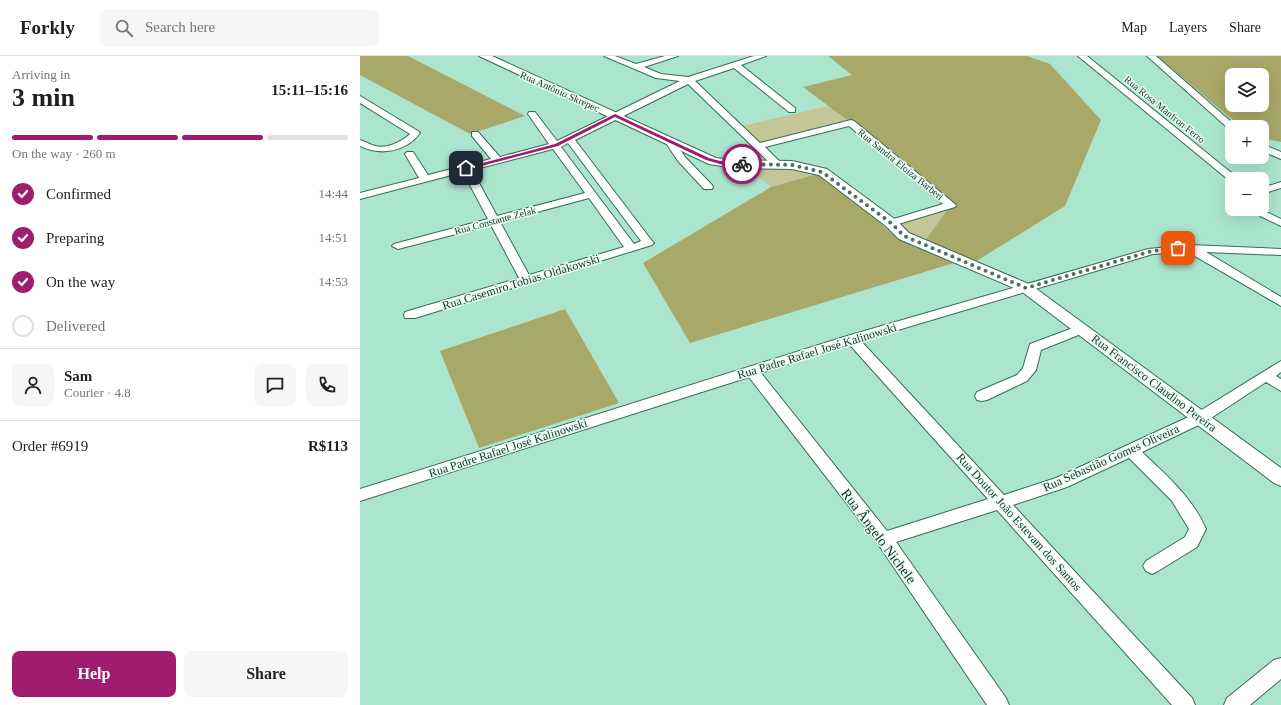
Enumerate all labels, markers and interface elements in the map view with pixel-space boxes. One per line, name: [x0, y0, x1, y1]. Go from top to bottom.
search box: [99, 10, 379, 46]
text: Forkly: [20, 17, 75, 38]
icon: search: [113, 17, 135, 39]
text: Search here: [145, 19, 215, 35]
text: Map: [1121, 20, 1147, 35]
text: Layers: [1169, 20, 1207, 35]
text: Share: [1229, 20, 1261, 35]
text: Arriving in: [12, 67, 70, 82]
map controls: [1225, 68, 1269, 216]
button: layers: [1225, 68, 1269, 112]
street label: Rua Antônio Skrepec: [518, 69, 602, 114]
street label: Rua Rosa Manfron Ferro: [1122, 74, 1207, 145]
text: 15:11–15:16: [271, 82, 348, 98]
text: 3 min: [12, 83, 75, 112]
button: +: [1225, 120, 1269, 164]
street label: Rua Sandra Eloíza Barberi: [856, 126, 946, 202]
courier: [722, 144, 762, 184]
text: On the way · 260 m: [12, 146, 116, 161]
pin: [449, 151, 483, 185]
icon: bike: [731, 153, 753, 175]
icon: home: [455, 157, 477, 179]
button: −: [1225, 172, 1269, 216]
icon: check: [12, 183, 34, 205]
text: Confirmed: [46, 186, 111, 202]
text: 14:44: [318, 186, 348, 201]
street label: Rua Constante Zelak: [453, 204, 537, 237]
icon: check: [12, 227, 34, 249]
text: Preparing: [46, 230, 104, 246]
text: 14:51: [318, 230, 348, 245]
pin: [1161, 231, 1195, 265]
icon: bag: [1167, 237, 1189, 259]
street label: Rua Casemiro Tobias Oldakowski: [441, 251, 602, 313]
icon: check: [12, 271, 34, 293]
text: On the way: [46, 274, 115, 290]
text: 14:53: [318, 274, 348, 289]
text: Delivered: [46, 318, 105, 334]
street label: Rua Padre Rafael José Kalinowski: [736, 320, 899, 382]
street label: Rua Francisco Claudino Pereira: [1089, 331, 1220, 435]
button: person: [12, 364, 54, 406]
button: chat: [254, 364, 296, 406]
button: phone: [306, 364, 348, 406]
text: Sam: [64, 368, 92, 384]
text: Courier · 4.8: [64, 385, 131, 400]
street label: Rua Padre Rafael José Kalinowski: [427, 415, 590, 480]
street label: Rua Sebastião Gomes Oliveira: [1041, 421, 1182, 494]
text: Order #6919: [12, 438, 88, 454]
text: R$113: [308, 438, 348, 454]
street label: Rua Doutor João Estevam dos Santos: [953, 450, 1085, 594]
street label: Rua Ângelo Nichele: [838, 486, 920, 586]
button: Help: [12, 651, 176, 697]
button: Share: [184, 651, 348, 697]

